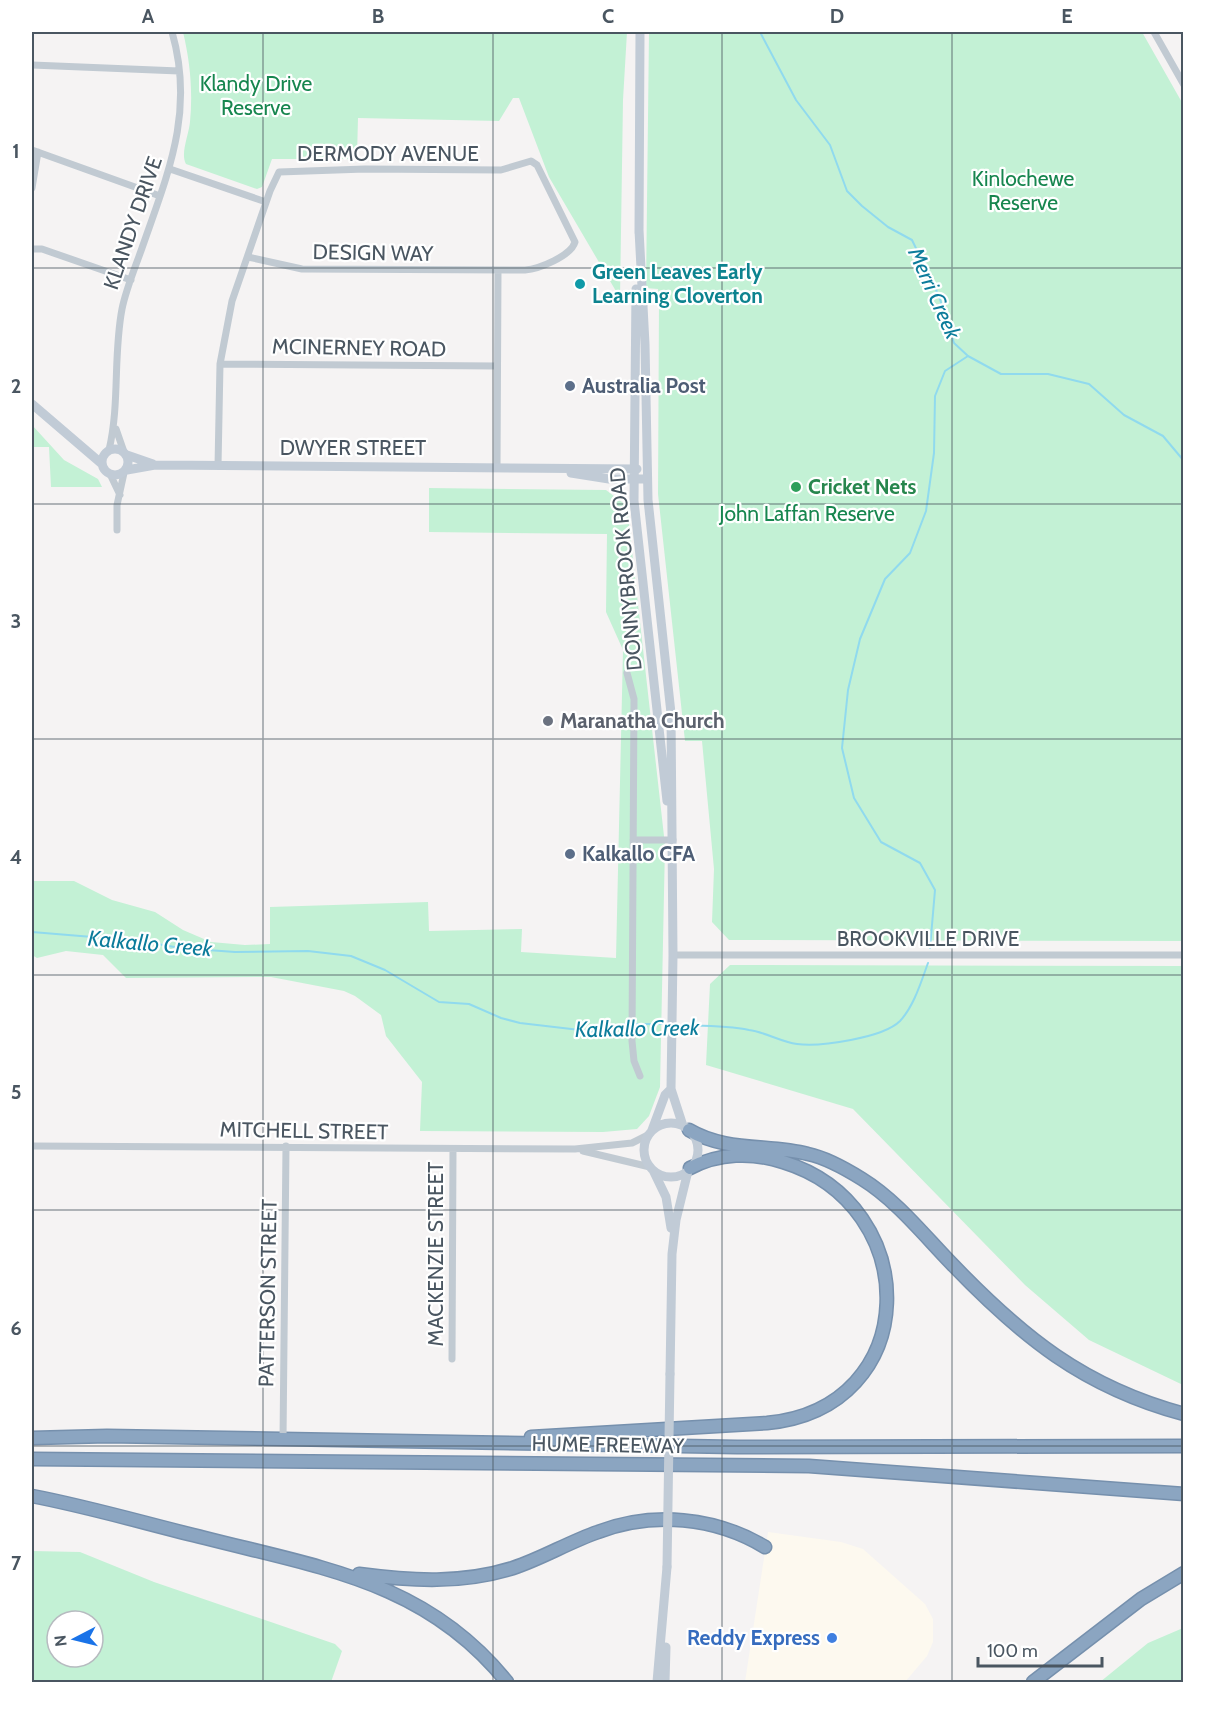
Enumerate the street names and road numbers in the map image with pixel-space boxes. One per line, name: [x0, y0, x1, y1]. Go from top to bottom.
street label: DERMODY AVENUE: [297, 141, 479, 166]
street label: KLANDY DRIVE: [98, 153, 167, 293]
street label: DESIGN WAY: [312, 239, 435, 266]
street label: MCINERNEY ROAD: [272, 333, 446, 362]
street label: DWYER STREET: [280, 435, 426, 460]
street label: DONNYBROOK ROAD: [604, 466, 647, 672]
street label: BROOKVILLE DRIVE: [837, 926, 1019, 951]
street label: MITCHELL STREET: [219, 1117, 389, 1144]
street label: MACKENZIE STREET: [423, 1162, 448, 1346]
street label: PATTERSON STREET: [253, 1199, 282, 1387]
street label: HUME FREEWAY: [531, 1431, 686, 1458]

